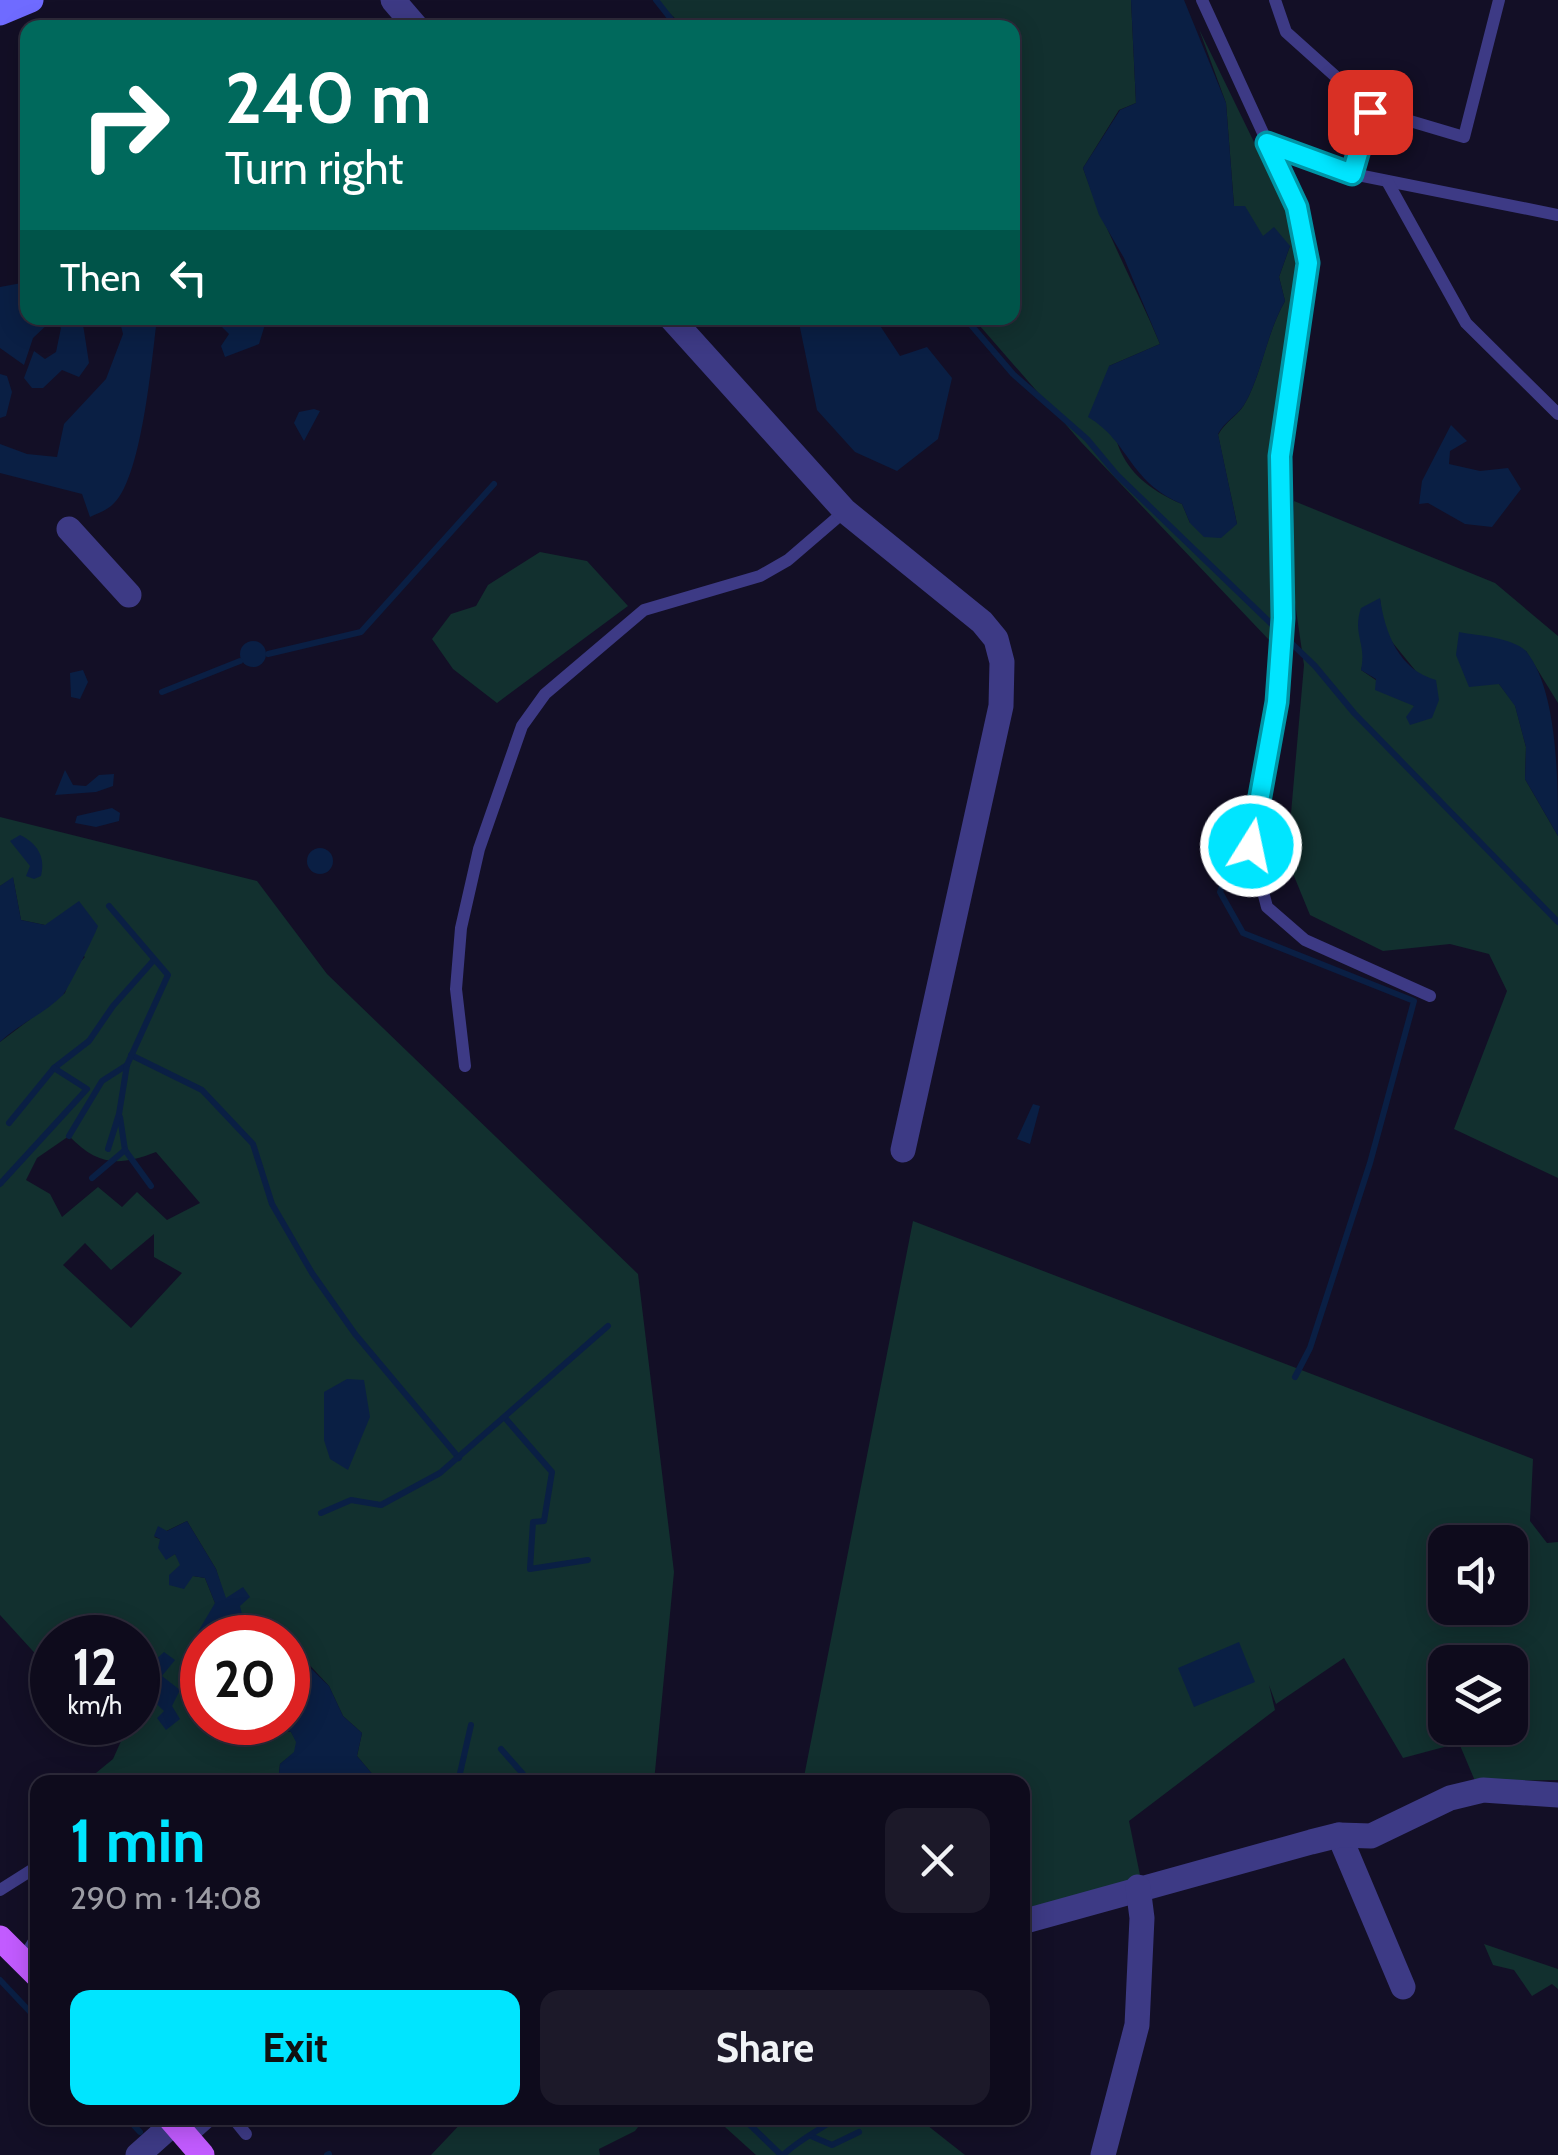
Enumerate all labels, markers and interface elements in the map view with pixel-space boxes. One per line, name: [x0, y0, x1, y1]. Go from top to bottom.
text: 240 m: [225, 55, 432, 141]
icon: right: [60, 60, 190, 190]
pin: [1328, 70, 1413, 155]
icon: arrive: [1343, 85, 1398, 140]
text: Turn right: [225, 141, 404, 195]
icon: left: [161, 250, 216, 305]
text: Then: [60, 254, 141, 301]
position arrow: [1199, 794, 1303, 898]
map controls: [1428, 1525, 1528, 1745]
button: sound: [1428, 1525, 1528, 1625]
speed limit sign: 20: [180, 1615, 310, 1745]
text: 12: [73, 1637, 117, 1698]
button: layers: [1428, 1645, 1528, 1745]
text: km/h: [68, 1690, 122, 1720]
text: 1 min: [70, 1804, 205, 1877]
button: close: [885, 1808, 990, 1913]
text: 290 m · 14:08: [70, 1878, 262, 1917]
button: Exit: [70, 1990, 520, 2105]
button: Share: [540, 1990, 990, 2105]

